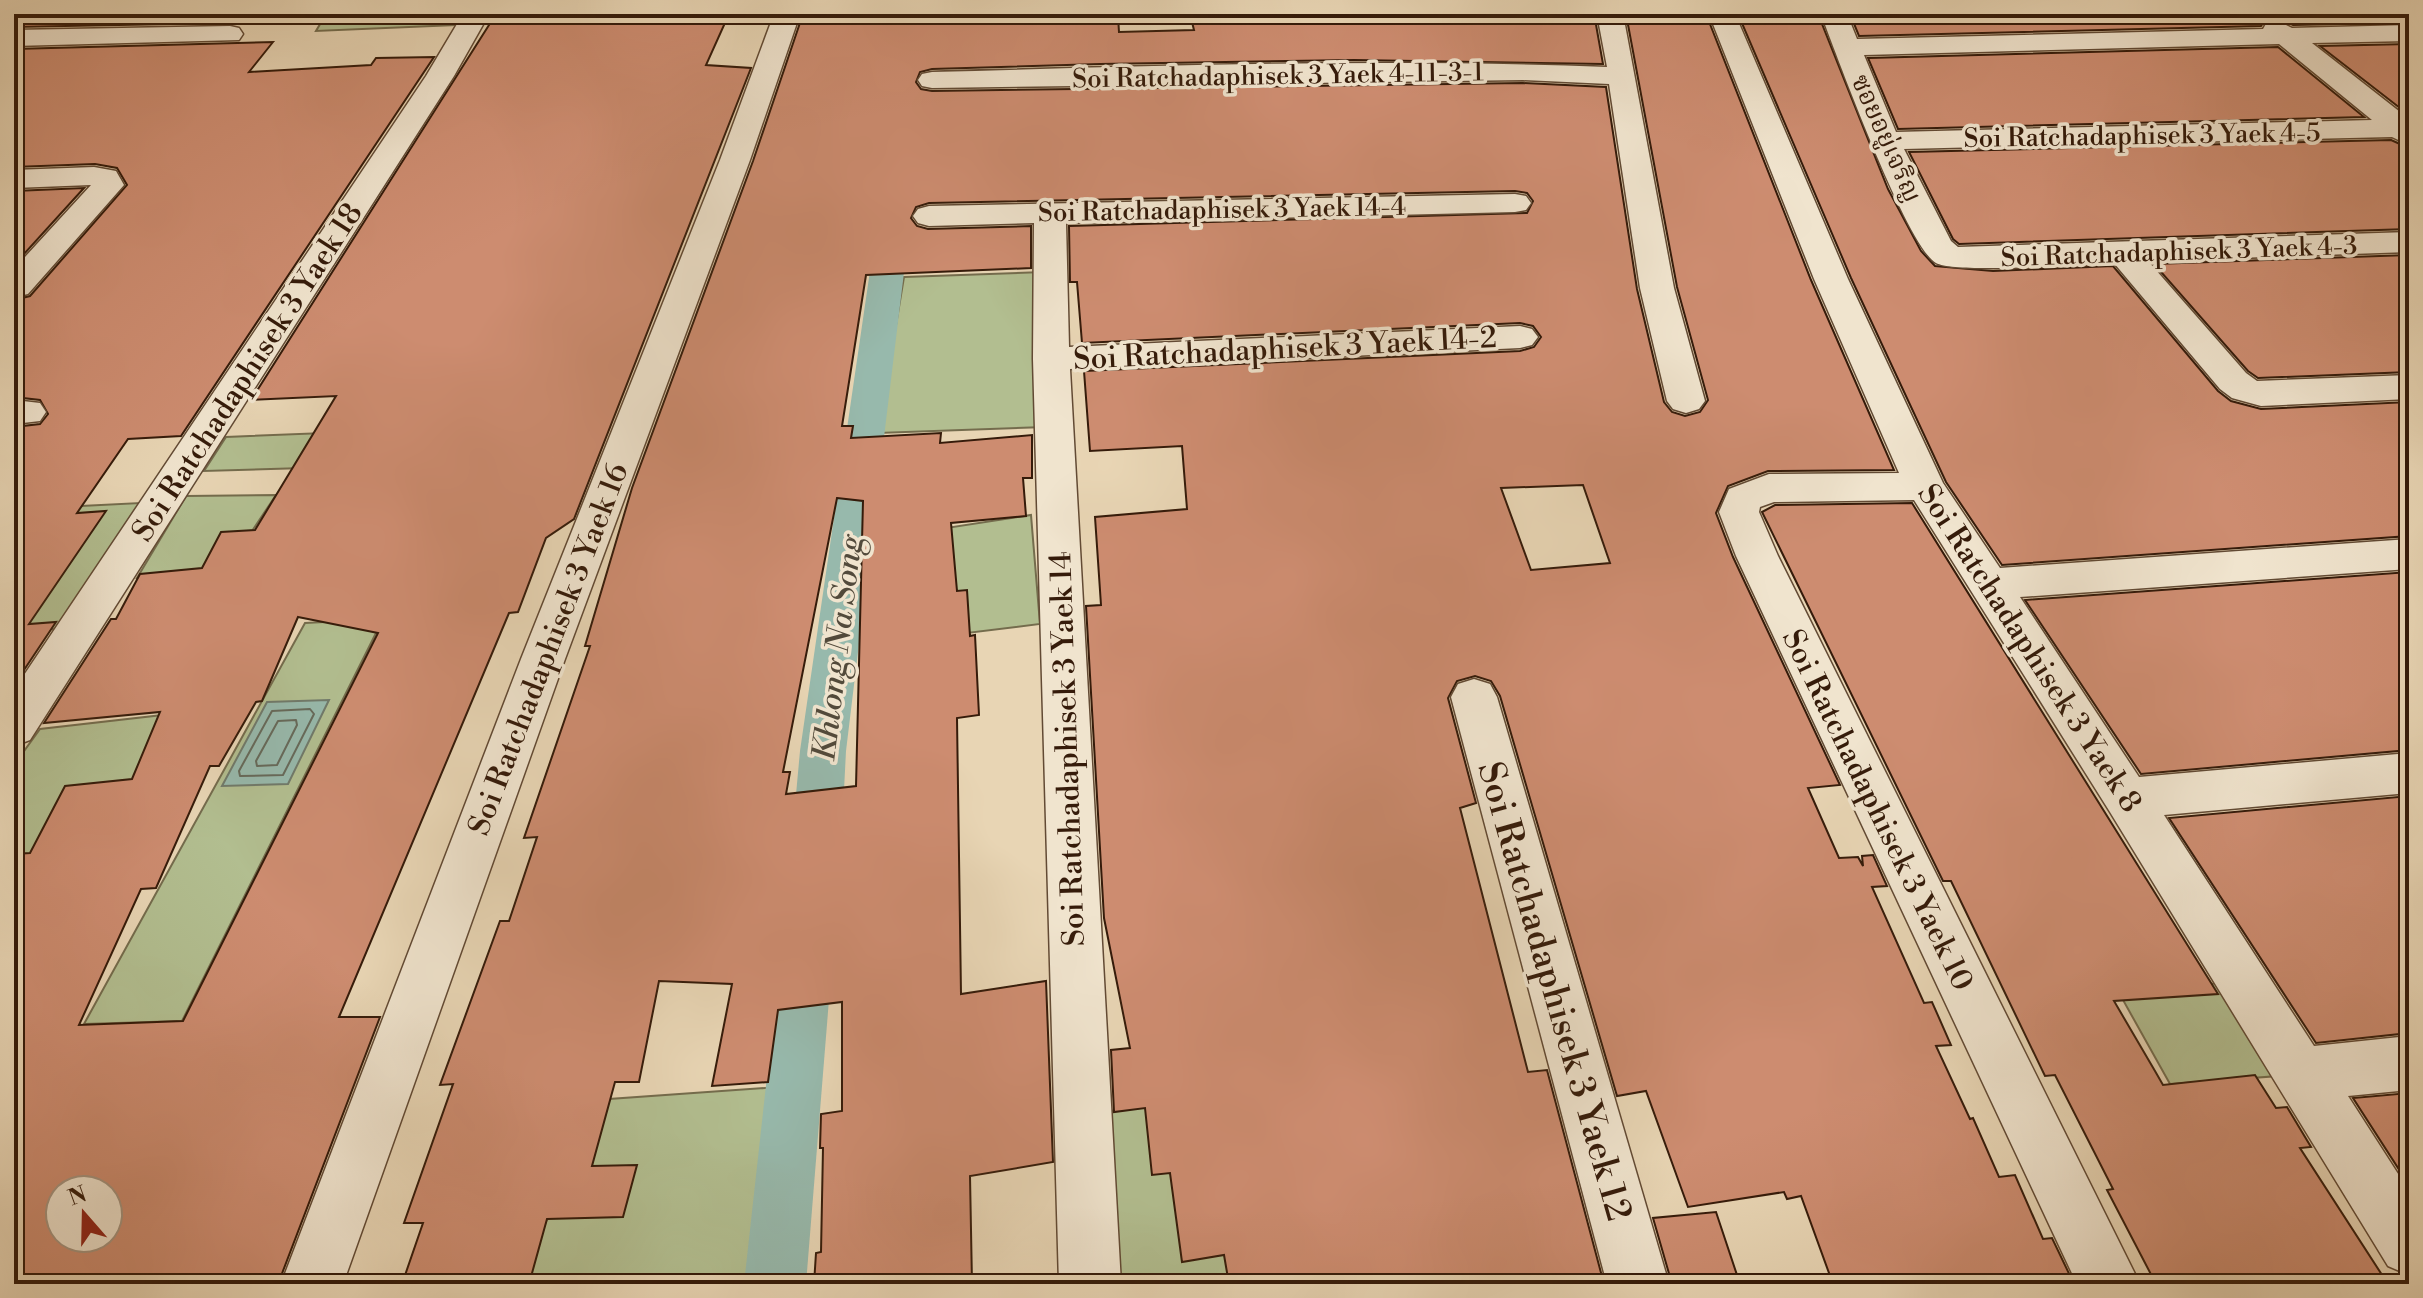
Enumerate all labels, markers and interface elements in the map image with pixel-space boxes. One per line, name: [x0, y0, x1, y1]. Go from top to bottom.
street label: Soi Ratchadaphisek 3 Yaek 4-11-3-1: [1072, 56, 1484, 96]
street label: ซอยอยู่เจริญ: [1843, 70, 1928, 208]
street label: Soi Ratchadaphisek 3 Yaek 4-5: [1963, 117, 2321, 155]
street label: Soi Ratchadaphisek 3 Yaek 14-4: [1038, 191, 1406, 229]
street label: Soi Ratchadaphisek 3 Yaek 18: [124, 196, 372, 549]
street label: Soi Ratchadaphisek 3 Yaek 4-3: [2000, 230, 2358, 274]
street label: Soi Ratchadaphisek 3 Yaek 14-2: [1072, 319, 1498, 379]
street label: Soi Ratchadaphisek 3 Yaek 16: [460, 458, 638, 841]
street label: Soi Ratchadaphisek 3 Yaek 8: [1909, 477, 2150, 820]
water label: Khlong Na Song: [804, 532, 872, 763]
street label: Soi Ratchadaphisek 3 Yaek 14: [1042, 551, 1094, 947]
street label: Soi Ratchadaphisek 3 Yaek 10: [1773, 624, 1981, 997]
street label: Soi Ratchadaphisek 3 Yaek 12: [1466, 757, 1641, 1226]
north arrow: [44, 1174, 124, 1254]
text: N: [65, 1181, 91, 1212]

